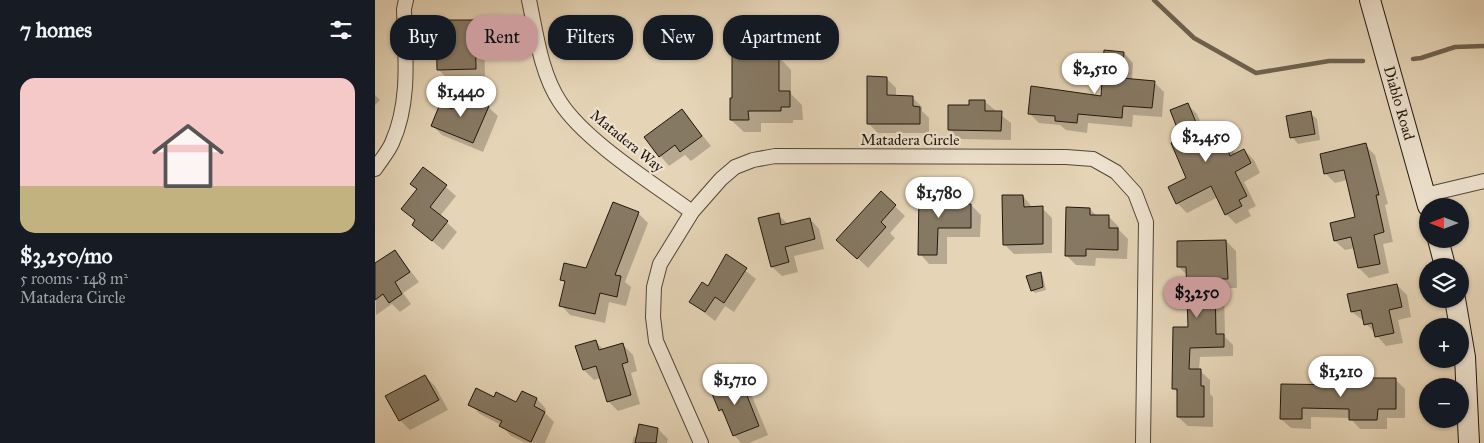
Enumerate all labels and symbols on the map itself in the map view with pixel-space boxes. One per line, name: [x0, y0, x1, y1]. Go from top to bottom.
pin: $2,510: [1054, 52, 1136, 95]
street label: Diablo Road: [1380, 64, 1418, 143]
pin: $1,440: [420, 76, 502, 118]
street label: Matadera Way: [587, 106, 668, 177]
pin: $2,450: [1165, 120, 1247, 163]
street label: Matadera Circle: [861, 131, 959, 149]
pin: $1,780: [898, 176, 980, 219]
north arrow: [1419, 198, 1469, 248]
pin: $3,250: [1156, 276, 1238, 319]
pin: $1,210: [1300, 356, 1382, 398]
pin: $1,710: [694, 364, 776, 406]

